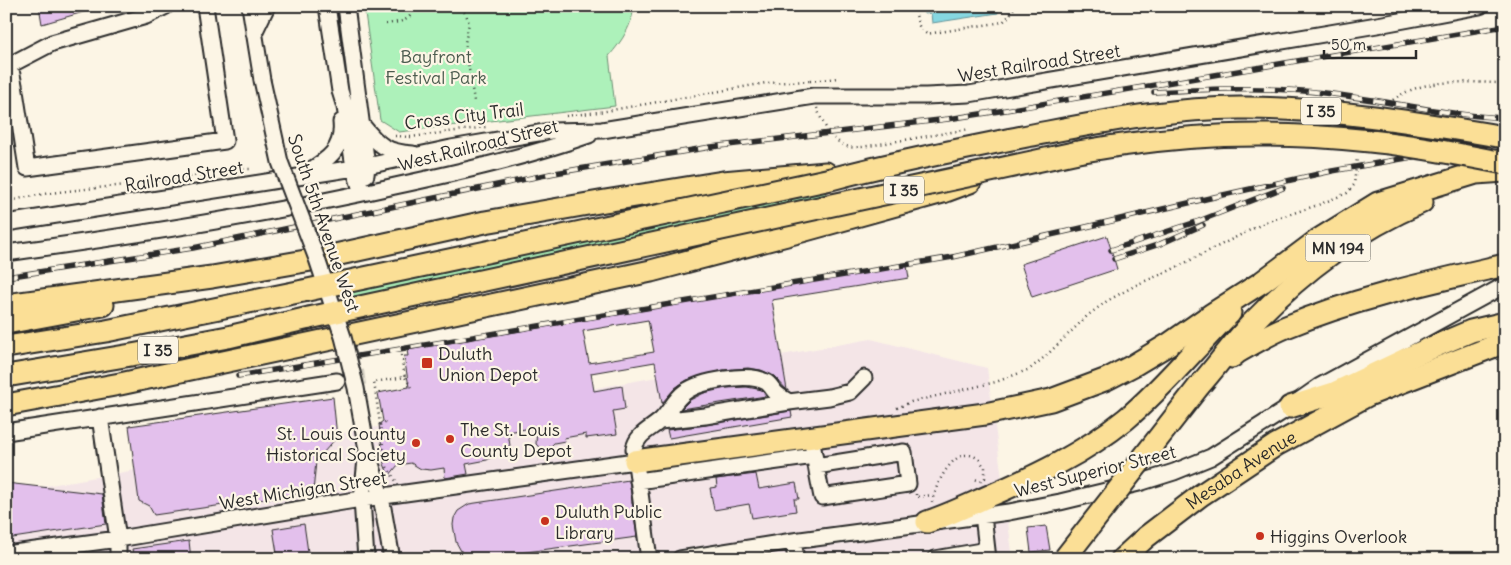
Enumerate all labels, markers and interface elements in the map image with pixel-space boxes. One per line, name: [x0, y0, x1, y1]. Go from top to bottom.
scale bar: [1324, 28, 1416, 60]
text: 50 m: [1331, 35, 1366, 54]
street label: West Railroad Street: [956, 39, 1122, 87]
park label: Bayfront Festival Park: [385, 45, 487, 89]
street label: Cross City Trail: [403, 97, 525, 135]
road number: I 35: [1301, 98, 1341, 124]
street label: West Railroad Street: [396, 114, 560, 176]
street label: South 5th Avenue West: [283, 131, 365, 315]
street label: Railroad Street: [123, 155, 245, 197]
road number: I 35: [884, 176, 924, 204]
road number: MN 194: [1306, 234, 1370, 262]
road number: I 35: [138, 336, 178, 364]
place label: Duluth Union Depot: [438, 342, 538, 386]
marker: Duluth Union Depot: [420, 356, 434, 370]
place label: The St. Louis County Depot: [460, 418, 572, 462]
place label: St. Louis County Historical Society: [266, 422, 406, 466]
street label: Mesaba Avenue: [1181, 425, 1300, 514]
marker: The St. Louis County Depot: [444, 433, 456, 445]
marker: St. Louis County Historical Society: [410, 437, 422, 449]
street label: West Superior Street: [1012, 440, 1178, 502]
street label: West Michigan Street: [218, 465, 388, 515]
place label: Duluth Public Library: [555, 500, 662, 544]
marker: Duluth Public Library: [539, 515, 551, 527]
place label: Higgins Overlook: [1270, 525, 1407, 548]
marker: Higgins Overlook: [1254, 530, 1266, 542]

